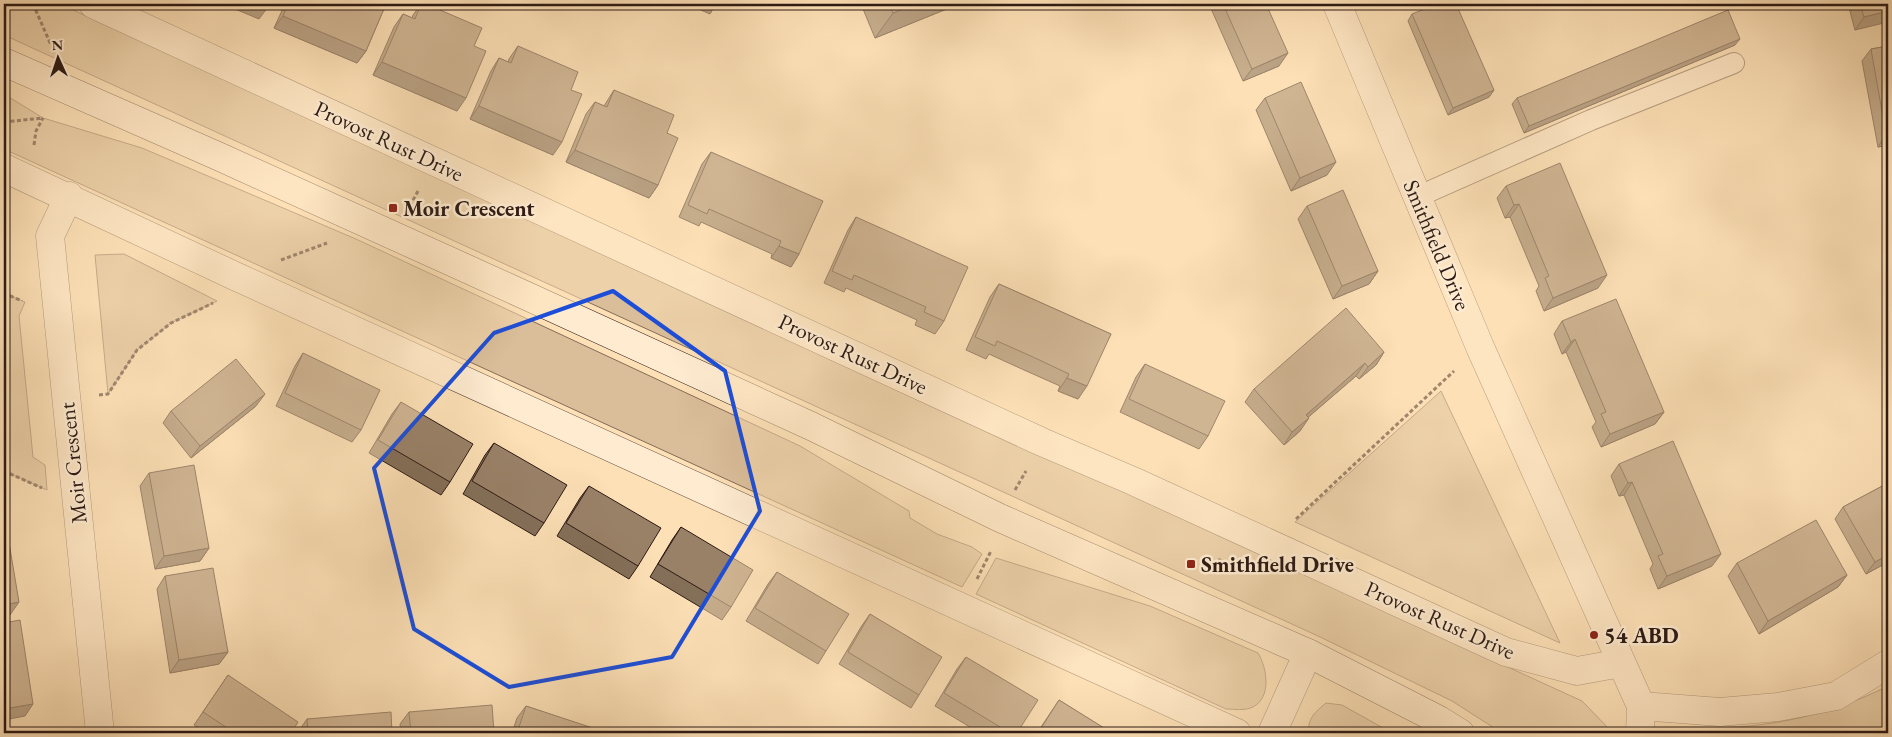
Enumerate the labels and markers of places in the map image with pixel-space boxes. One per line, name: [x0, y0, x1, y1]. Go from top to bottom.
place label: Moir Crescent: [403, 194, 535, 223]
marker: Moir Crescent: [387, 202, 399, 214]
place label: Smithfield Drive: [1201, 550, 1354, 579]
marker: Smithfield Drive: [1185, 558, 1197, 570]
place label: 54 ABD: [1604, 621, 1679, 650]
marker: 54 ABD: [1588, 629, 1600, 641]

